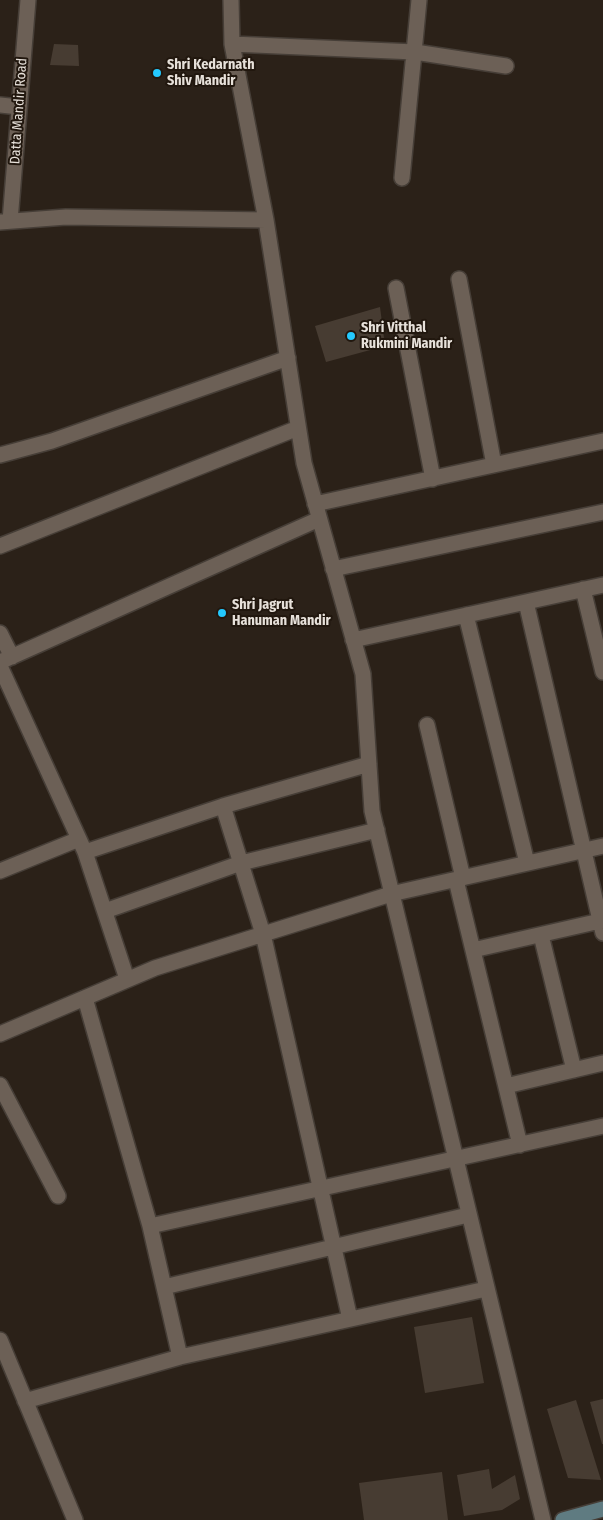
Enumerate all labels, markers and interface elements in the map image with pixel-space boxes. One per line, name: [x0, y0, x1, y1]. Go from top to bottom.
street label: Datta Mandir Road: [7, 57, 31, 165]
place label: Shri Kedarnath Shiv Mandir: [167, 57, 255, 90]
marker: Shri Kedarnath Shiv Mandir: [151, 67, 163, 79]
place label: Shri Vitthal Rukmini Mandir: [361, 320, 452, 352]
marker: Shri Vitthal Rukmini Mandir: [345, 330, 357, 342]
place label: Shri Jagrut Hanuman Mandir: [232, 597, 331, 630]
marker: Shri Jagrut Hanuman Mandir: [216, 607, 228, 619]

